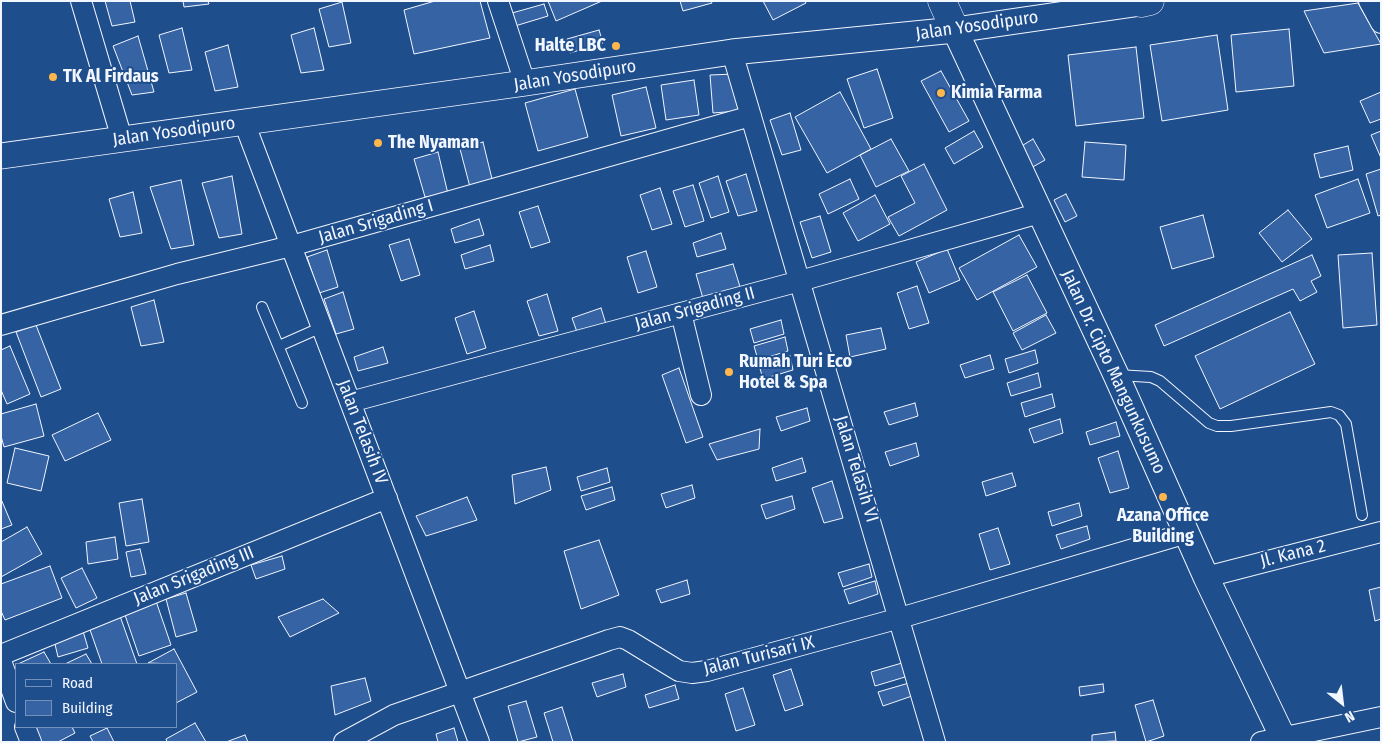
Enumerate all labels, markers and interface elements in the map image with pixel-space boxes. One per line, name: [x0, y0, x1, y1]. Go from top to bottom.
street label: Jalan Yosodipuro: [914, 7, 1040, 45]
place label: Halte LBC: [535, 35, 606, 57]
marker: Halte LBC: [610, 40, 622, 52]
street label: Jalan Yosodipuro: [512, 56, 638, 96]
place label: TK Al Firdaus: [63, 66, 159, 88]
marker: TK Al Firdaus: [47, 71, 59, 83]
place label: Kimia Farma: [951, 82, 1042, 104]
marker: Kimia Farma: [935, 87, 947, 99]
street label: Jalan Yosodipuro: [111, 113, 237, 151]
place label: The Nyaman: [388, 132, 479, 154]
marker: The Nyaman: [372, 137, 384, 149]
street label: Jalan Srigading I: [316, 195, 436, 249]
street label: Jalan Dr. Cipto Mangunkusumo: [1056, 266, 1170, 478]
street label: Jalan Srigading II: [633, 283, 757, 335]
place label: Rumah Turi Eco Hotel & Spa: [739, 351, 852, 394]
marker: Rumah Turi Eco Hotel & Spa: [723, 366, 735, 378]
street label: Jalan Telasih IV: [332, 377, 392, 487]
street label: Jalan Telasih VI: [830, 413, 882, 525]
marker: Azana Office Building: [1157, 491, 1169, 503]
place label: Azana Office Building: [1117, 505, 1209, 548]
street label: Jl. Kana 2: [1258, 535, 1328, 573]
street label: Jalan Srigading III: [131, 542, 257, 610]
street label: Jalan Turisari IX: [701, 632, 817, 680]
legend: [15, 663, 178, 728]
text: Road: [62, 674, 93, 692]
north arrow: [1317, 678, 1367, 728]
text: Building: [62, 699, 113, 717]
text: N: [1342, 707, 1357, 726]

